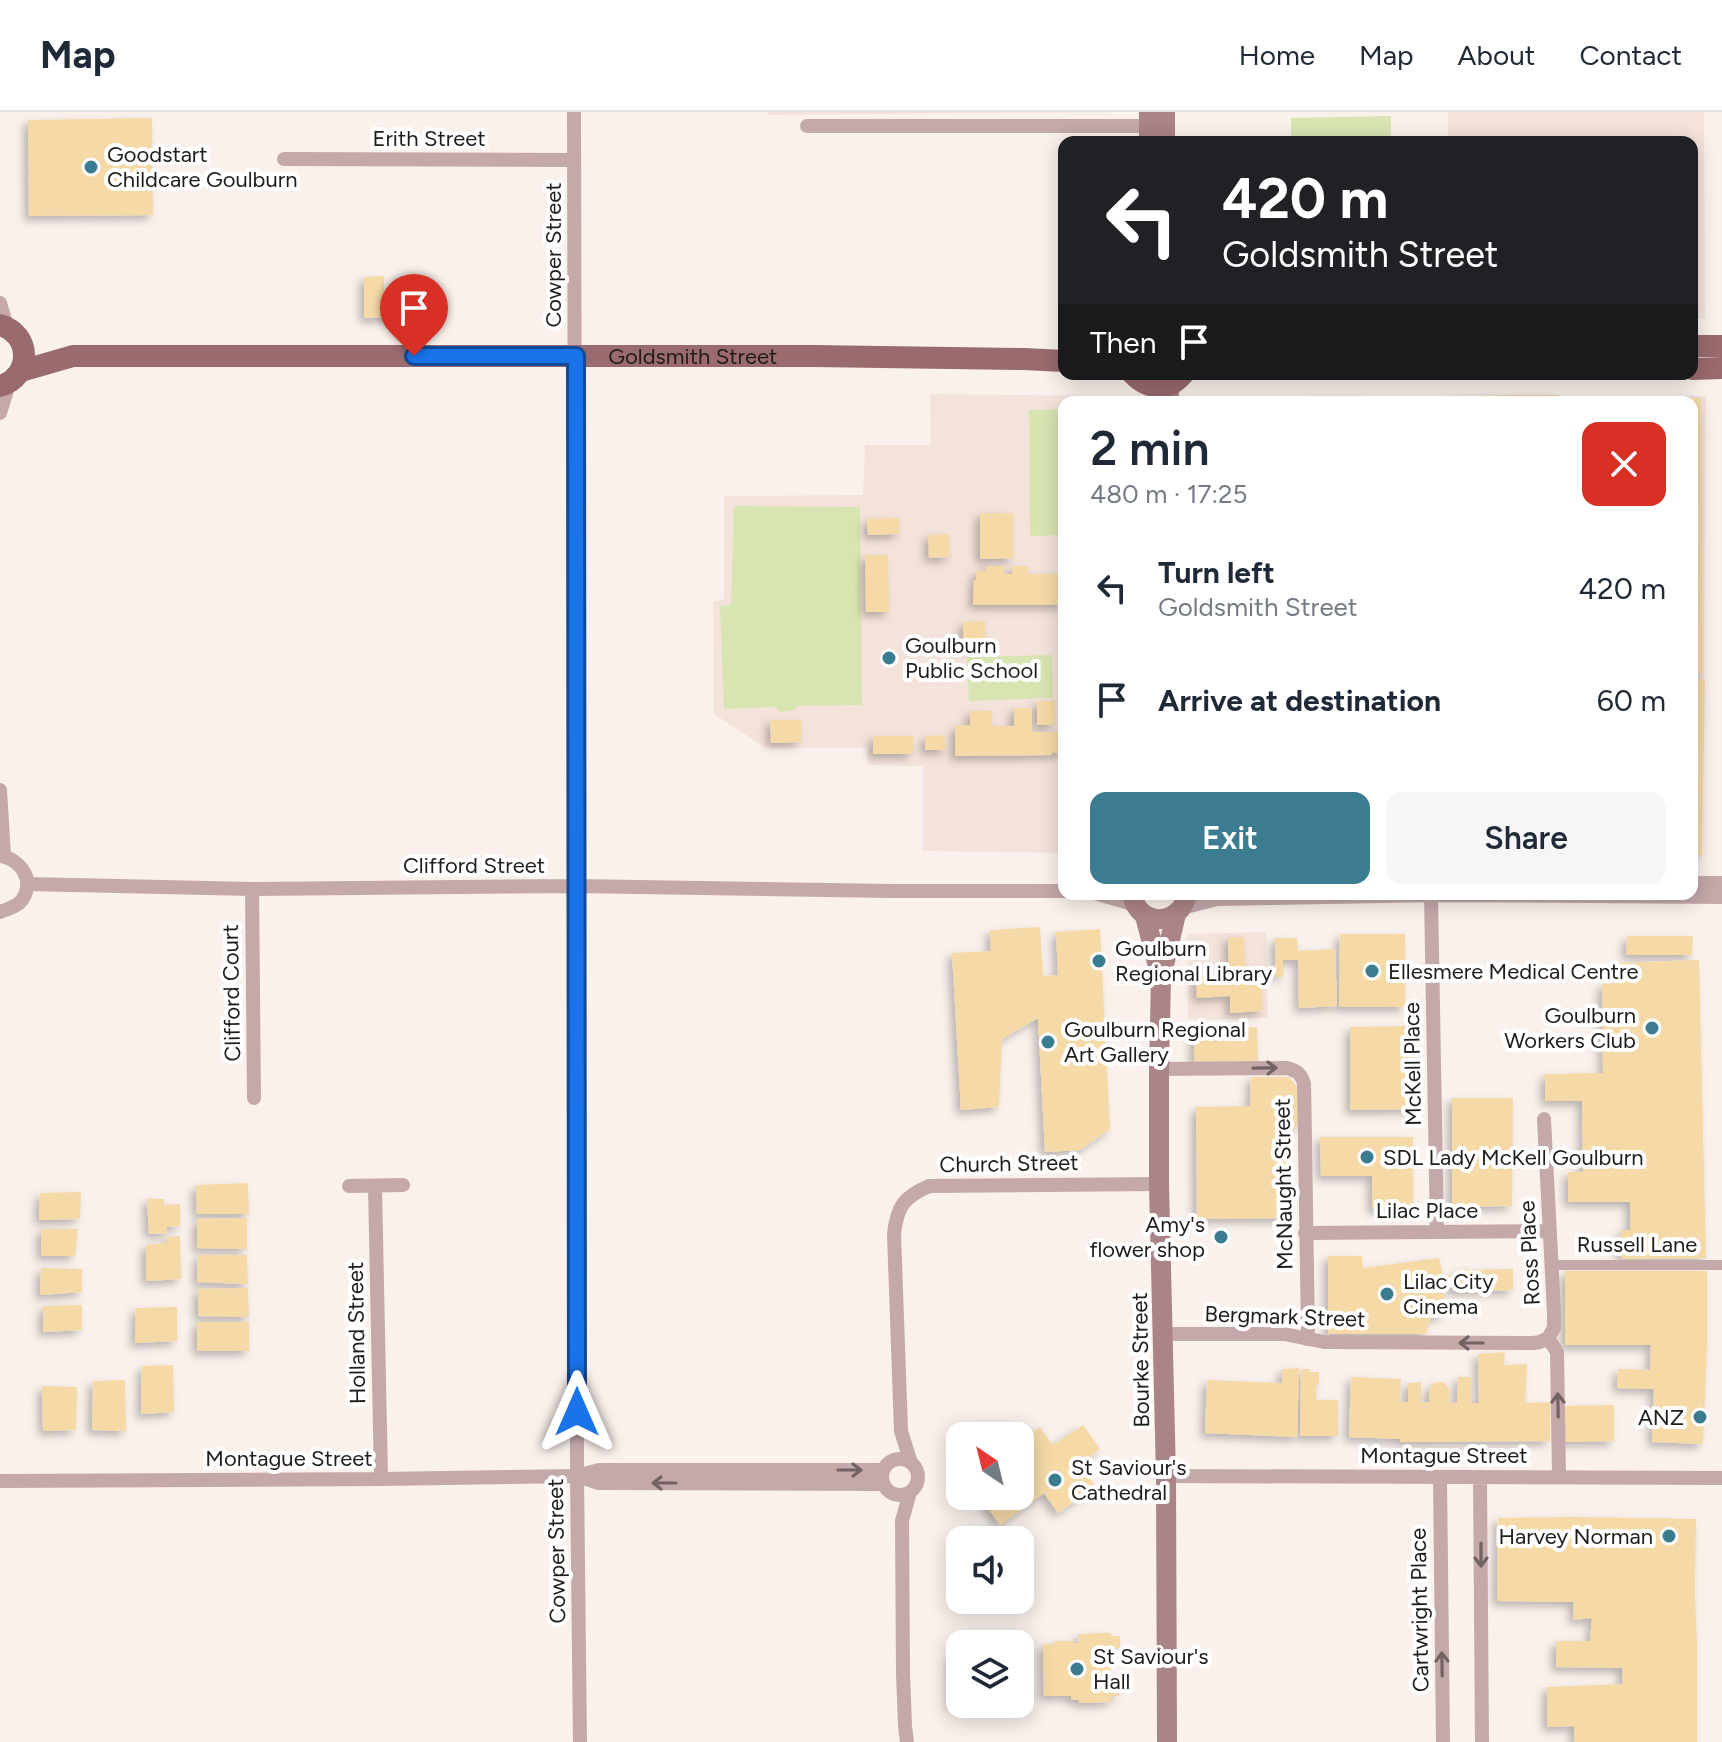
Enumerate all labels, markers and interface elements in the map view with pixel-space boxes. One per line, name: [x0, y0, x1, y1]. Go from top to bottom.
text: Map: [40, 32, 116, 78]
text: Home: [1239, 38, 1315, 72]
text: Map: [1359, 38, 1414, 72]
text: About: [1458, 38, 1535, 72]
text: Contact: [1579, 38, 1682, 72]
street label: Erith Street: [372, 125, 486, 152]
place label: Goodstart Childcare Goulburn: [107, 141, 297, 193]
marker: Goodstart Childcare Goulburn: [82, 158, 100, 176]
text: 420 m: [1222, 165, 1388, 232]
icon: left: [1090, 168, 1194, 272]
street label: Cowper Street: [540, 182, 567, 328]
text: Goldsmith Street: [1222, 233, 1498, 276]
pin: [380, 274, 448, 356]
icon: arrive: [392, 286, 436, 330]
icon: arrive: [1172, 320, 1216, 364]
text: Then: [1090, 324, 1156, 361]
street label: Goldsmith Street: [608, 343, 777, 370]
text: 2 min: [1090, 419, 1210, 477]
button: close: [1582, 422, 1666, 506]
text: 480 m · 17:25: [1090, 478, 1248, 510]
text: Turn left: [1158, 554, 1275, 591]
icon: left: [1090, 566, 1134, 610]
text: 420 m: [1578, 570, 1666, 607]
text: Goldsmith Street: [1158, 591, 1358, 623]
place label: Goulburn Public School: [905, 632, 1038, 684]
marker: Goulburn Public School: [880, 649, 898, 667]
icon: arrive: [1090, 678, 1134, 722]
text: Arrive at destination: [1158, 682, 1441, 719]
text: 60 m: [1597, 682, 1666, 719]
button: Exit: [1090, 792, 1370, 884]
button: Share: [1386, 792, 1666, 884]
street label: Clifford Street: [403, 852, 545, 879]
street label: Clifford Court: [217, 924, 246, 1062]
place label: Goulburn Regional Library: [1115, 935, 1273, 987]
marker: Goulburn Regional Library: [1090, 952, 1108, 970]
place label: Ellesmere Medical Centre: [1388, 958, 1639, 985]
marker: Ellesmere Medical Centre: [1363, 962, 1381, 980]
street label: McKell Place: [1398, 1002, 1427, 1126]
place label: Goulburn Workers Club: [1504, 1002, 1636, 1054]
place label: Goulburn Regional Art Gallery: [1064, 1016, 1246, 1068]
marker: Goulburn Workers Club: [1643, 1019, 1661, 1037]
marker: Goulburn Regional Art Gallery: [1039, 1033, 1057, 1051]
one-way arrow: [1251, 1060, 1278, 1076]
street label: McNaught Street: [1269, 1098, 1298, 1270]
place label: SDL Lady McKell Goulburn: [1383, 1144, 1643, 1171]
marker: SDL Lady McKell Goulburn: [1358, 1148, 1376, 1166]
street label: Church Street: [939, 1149, 1079, 1178]
street label: Lilac Place: [1376, 1197, 1478, 1224]
street label: Ross Place: [1513, 1200, 1546, 1306]
place label: Amy's flower shop: [1089, 1211, 1205, 1263]
marker: Amy's flower shop: [1212, 1228, 1230, 1246]
street label: Russell Lane: [1577, 1231, 1697, 1258]
street label: Holland Street: [342, 1262, 371, 1404]
place label: Lilac City Cinema: [1403, 1268, 1494, 1320]
marker: Lilac City Cinema: [1378, 1285, 1396, 1303]
street label: Bourke Street: [1126, 1292, 1155, 1428]
street label: Bergmark Street: [1204, 1300, 1366, 1333]
one-way arrow: [1458, 1335, 1485, 1351]
position arrow: [535, 1370, 619, 1454]
one-way arrow: [1551, 1392, 1566, 1419]
place label: ANZ: [1638, 1404, 1684, 1431]
marker: ANZ: [1691, 1408, 1709, 1426]
north arrow: [946, 1422, 1034, 1510]
map controls: [946, 1422, 1034, 1718]
street label: Montague Street: [1360, 1442, 1528, 1469]
street label: Montague Street: [205, 1445, 373, 1472]
place label: St Saviour's Cathedral: [1071, 1454, 1187, 1506]
one-way arrow: [836, 1462, 863, 1478]
marker: St Saviour's Cathedral: [1046, 1471, 1064, 1489]
one-way arrow: [651, 1475, 678, 1491]
street label: Cowper Street: [542, 1478, 571, 1624]
place label: Harvey Norman: [1498, 1523, 1653, 1550]
button: sound: [946, 1526, 1034, 1614]
marker: Harvey Norman: [1660, 1527, 1678, 1545]
street label: Cartwright Place: [1405, 1528, 1434, 1692]
one-way arrow: [1473, 1541, 1489, 1568]
button: layers: [946, 1630, 1034, 1718]
place label: St Saviour's Hall: [1093, 1643, 1209, 1695]
one-way arrow: [1434, 1651, 1450, 1678]
marker: St Saviour's Hall: [1068, 1660, 1086, 1678]

